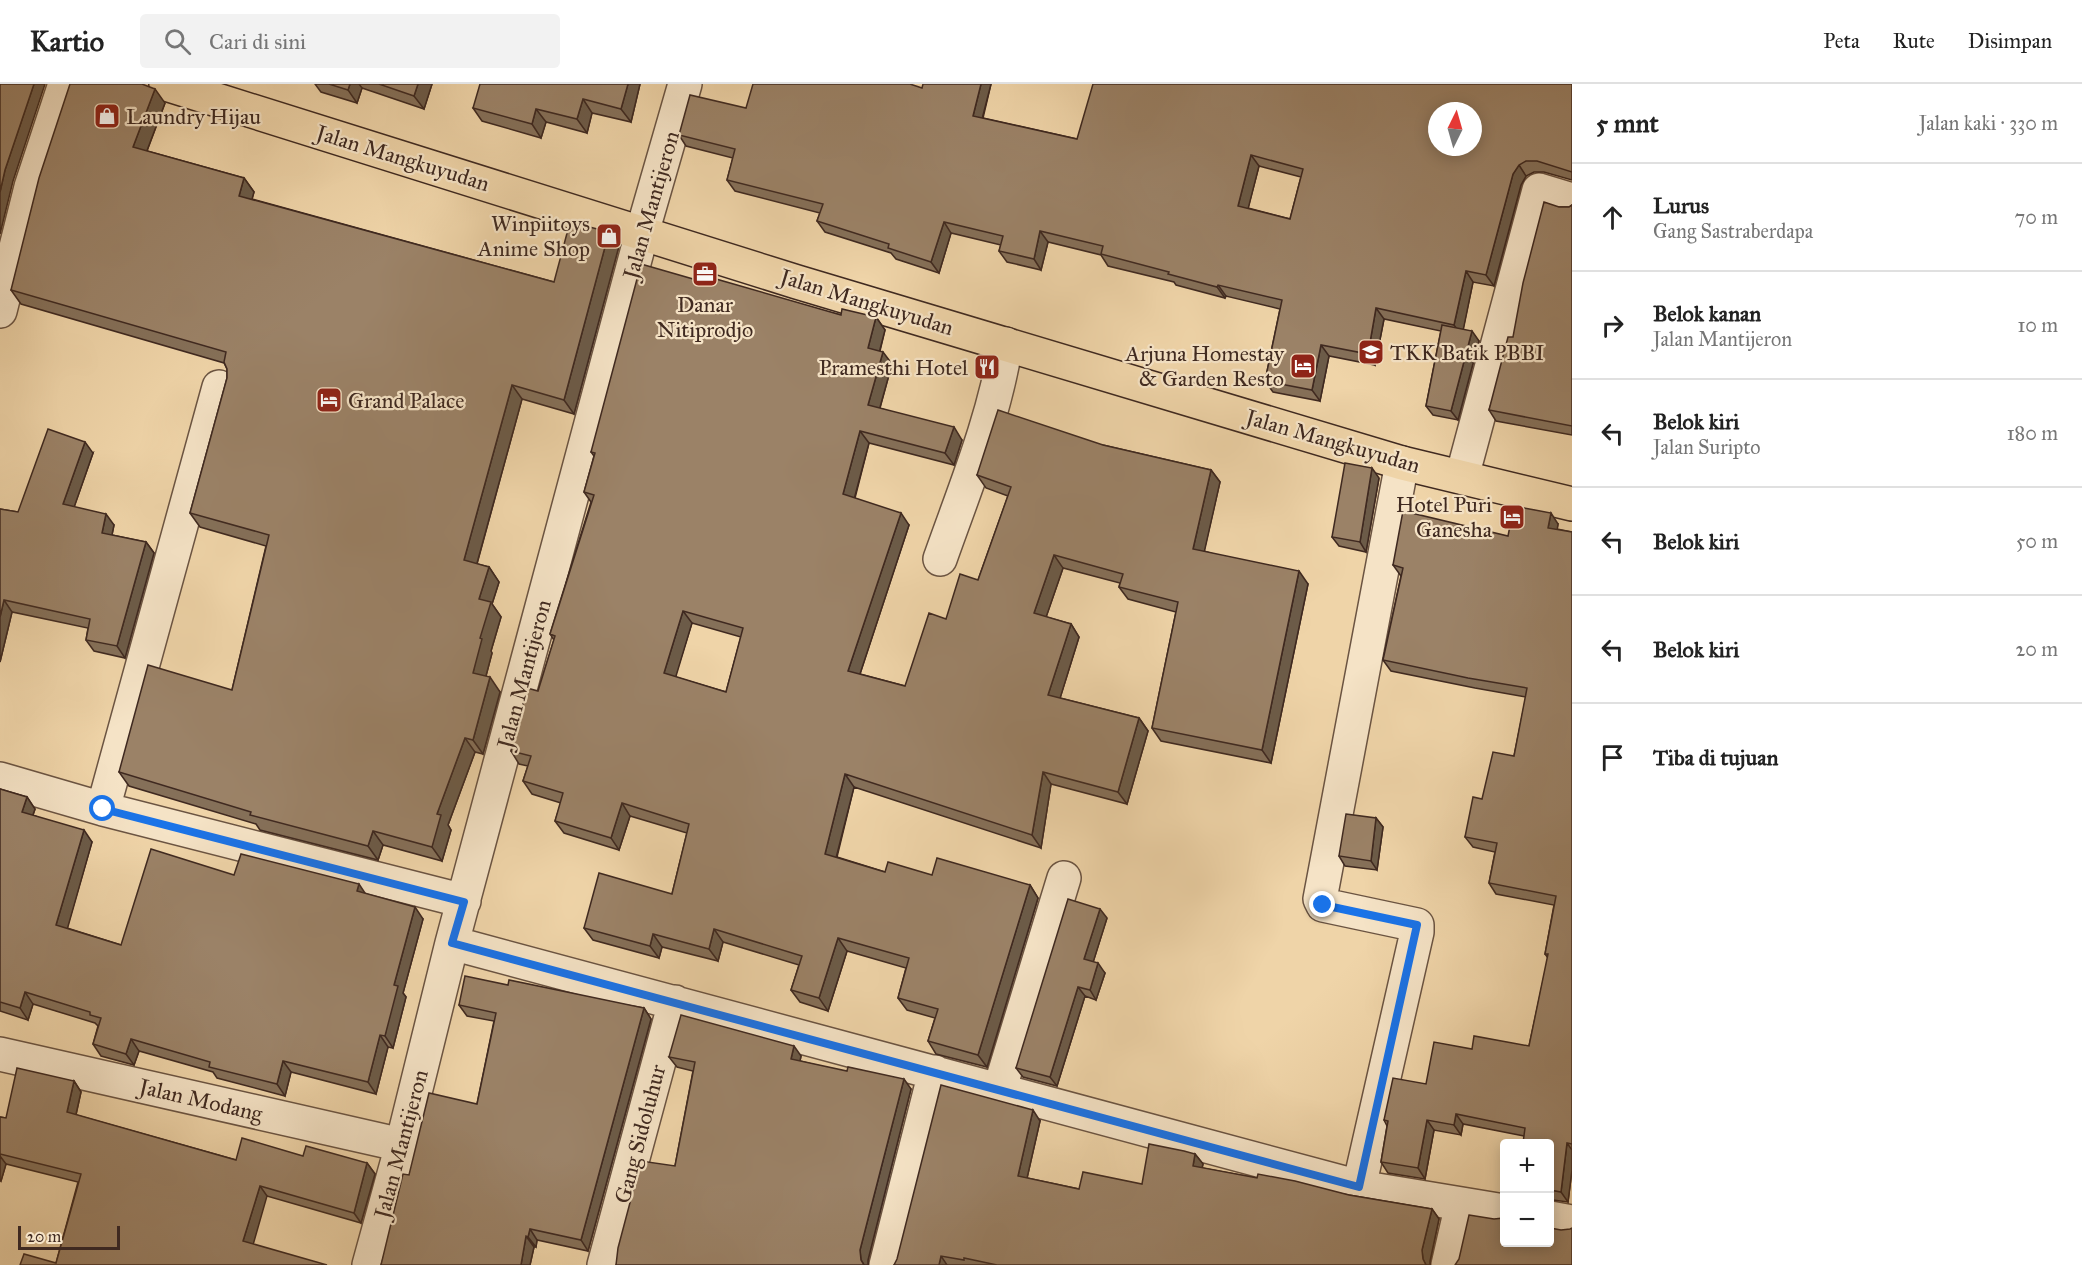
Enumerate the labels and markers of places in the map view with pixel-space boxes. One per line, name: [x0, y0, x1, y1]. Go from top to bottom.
shop icon: Laundry Hijau: [92, 101, 122, 131]
place label: Laundry Hijau: [126, 103, 261, 130]
place label: Winpiitoys Anime Shop: [477, 210, 590, 262]
shop icon: Winpiitoys Anime Shop: [594, 221, 624, 251]
office icon: Danar Nitiprodjo: [690, 259, 720, 289]
place label: Danar Nitiprodjo: [657, 291, 753, 343]
school or university icon: TKK Batik PBBI: [1356, 337, 1386, 367]
place label: TKK Batik PBBI: [1390, 339, 1545, 366]
place label: Arjuna Homestay & Garden Resto: [1124, 340, 1285, 392]
hotel icon: Arjuna Homestay & Garden Resto: [1288, 351, 1318, 381]
restaurant icon: Pramesthi Hotel: [972, 352, 1002, 382]
place label: Pramesthi Hotel: [819, 354, 968, 381]
hotel icon: Grand Palace: [314, 385, 344, 415]
place label: Grand Palace: [348, 387, 464, 414]
place label: Hotel Puri Ganesha: [1396, 491, 1493, 543]
hotel icon: Hotel Puri Ganesha: [1497, 502, 1527, 532]

